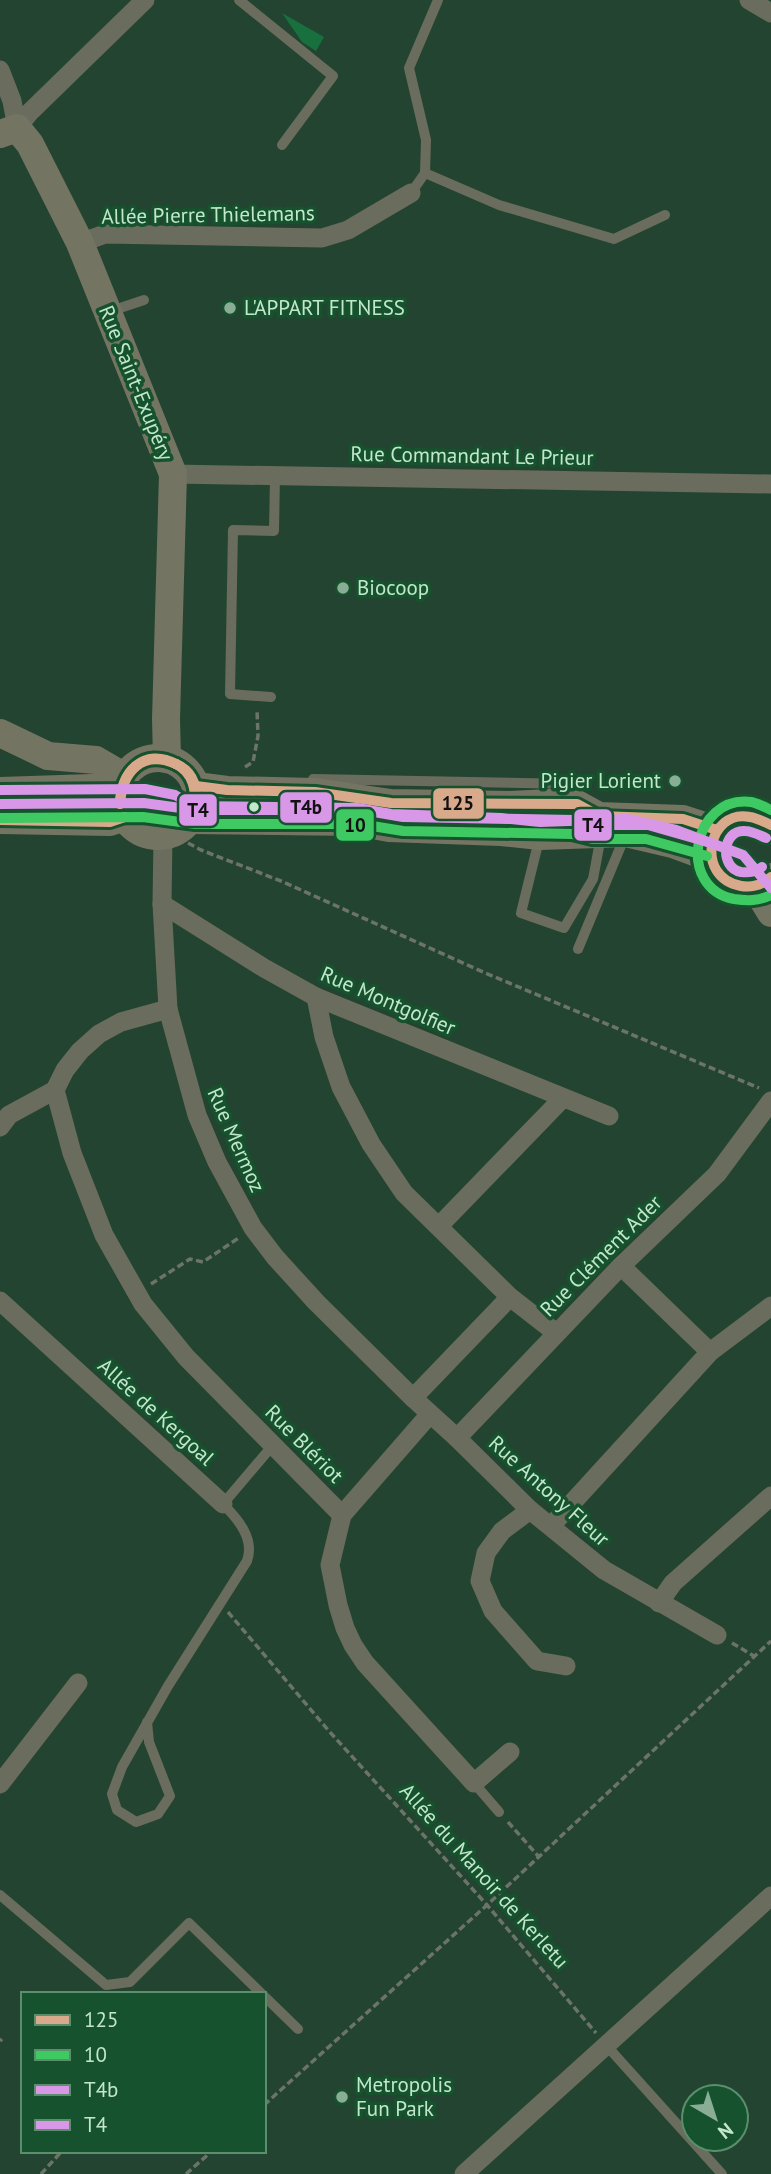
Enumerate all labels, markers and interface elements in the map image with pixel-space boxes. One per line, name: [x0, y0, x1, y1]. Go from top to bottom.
street label: Allée Pierre Thielemans: [101, 199, 315, 230]
place label: L'APPART FITNESS: [244, 294, 405, 321]
marker: L'APPART FITNESS: [222, 300, 238, 316]
street label: Rue Saint-Exupéry: [93, 301, 180, 465]
street label: Rue Commandant Le Prieur: [350, 440, 594, 471]
place label: Biocoop: [357, 574, 429, 601]
marker: Biocoop: [335, 580, 351, 596]
place label: Pigier Lorient: [540, 767, 661, 794]
marker: Pigier Lorient: [667, 773, 683, 789]
line badge: 125: [432, 787, 485, 820]
line badge: T4b: [279, 791, 333, 824]
text: 125: [442, 791, 474, 815]
line badge: T4: [178, 793, 218, 827]
text: T4b: [290, 795, 322, 819]
text: T4: [187, 798, 209, 822]
unlabelled marker: [247, 800, 261, 814]
line badge: 10: [335, 808, 375, 842]
line badge: T4: [573, 808, 613, 842]
text: 10: [344, 813, 366, 837]
text: T4: [582, 813, 604, 837]
street label: Rue Montgolfier: [317, 960, 460, 1041]
street label: Rue Mermoz: [201, 1083, 272, 1196]
street label: Rue Clément Ader: [534, 1189, 667, 1322]
street label: Allée de Kergoal: [92, 1352, 220, 1471]
street label: Rue Blériot: [259, 1399, 349, 1489]
street label: Rue Antony Fleur: [483, 1429, 615, 1552]
street label: Allée du Manoir de Kerletu: [394, 1777, 575, 1974]
legend: [21, 1992, 266, 2153]
text: 125: [84, 2006, 118, 2033]
text: 10: [84, 2041, 107, 2068]
place label: Metropolis Fun Park: [356, 2071, 452, 2122]
text: T4b: [84, 2076, 118, 2103]
north arrow: [680, 2083, 750, 2153]
marker: Metropolis Fun Park: [334, 2089, 350, 2105]
text: T4: [84, 2111, 107, 2138]
text: N: [713, 2118, 738, 2144]

